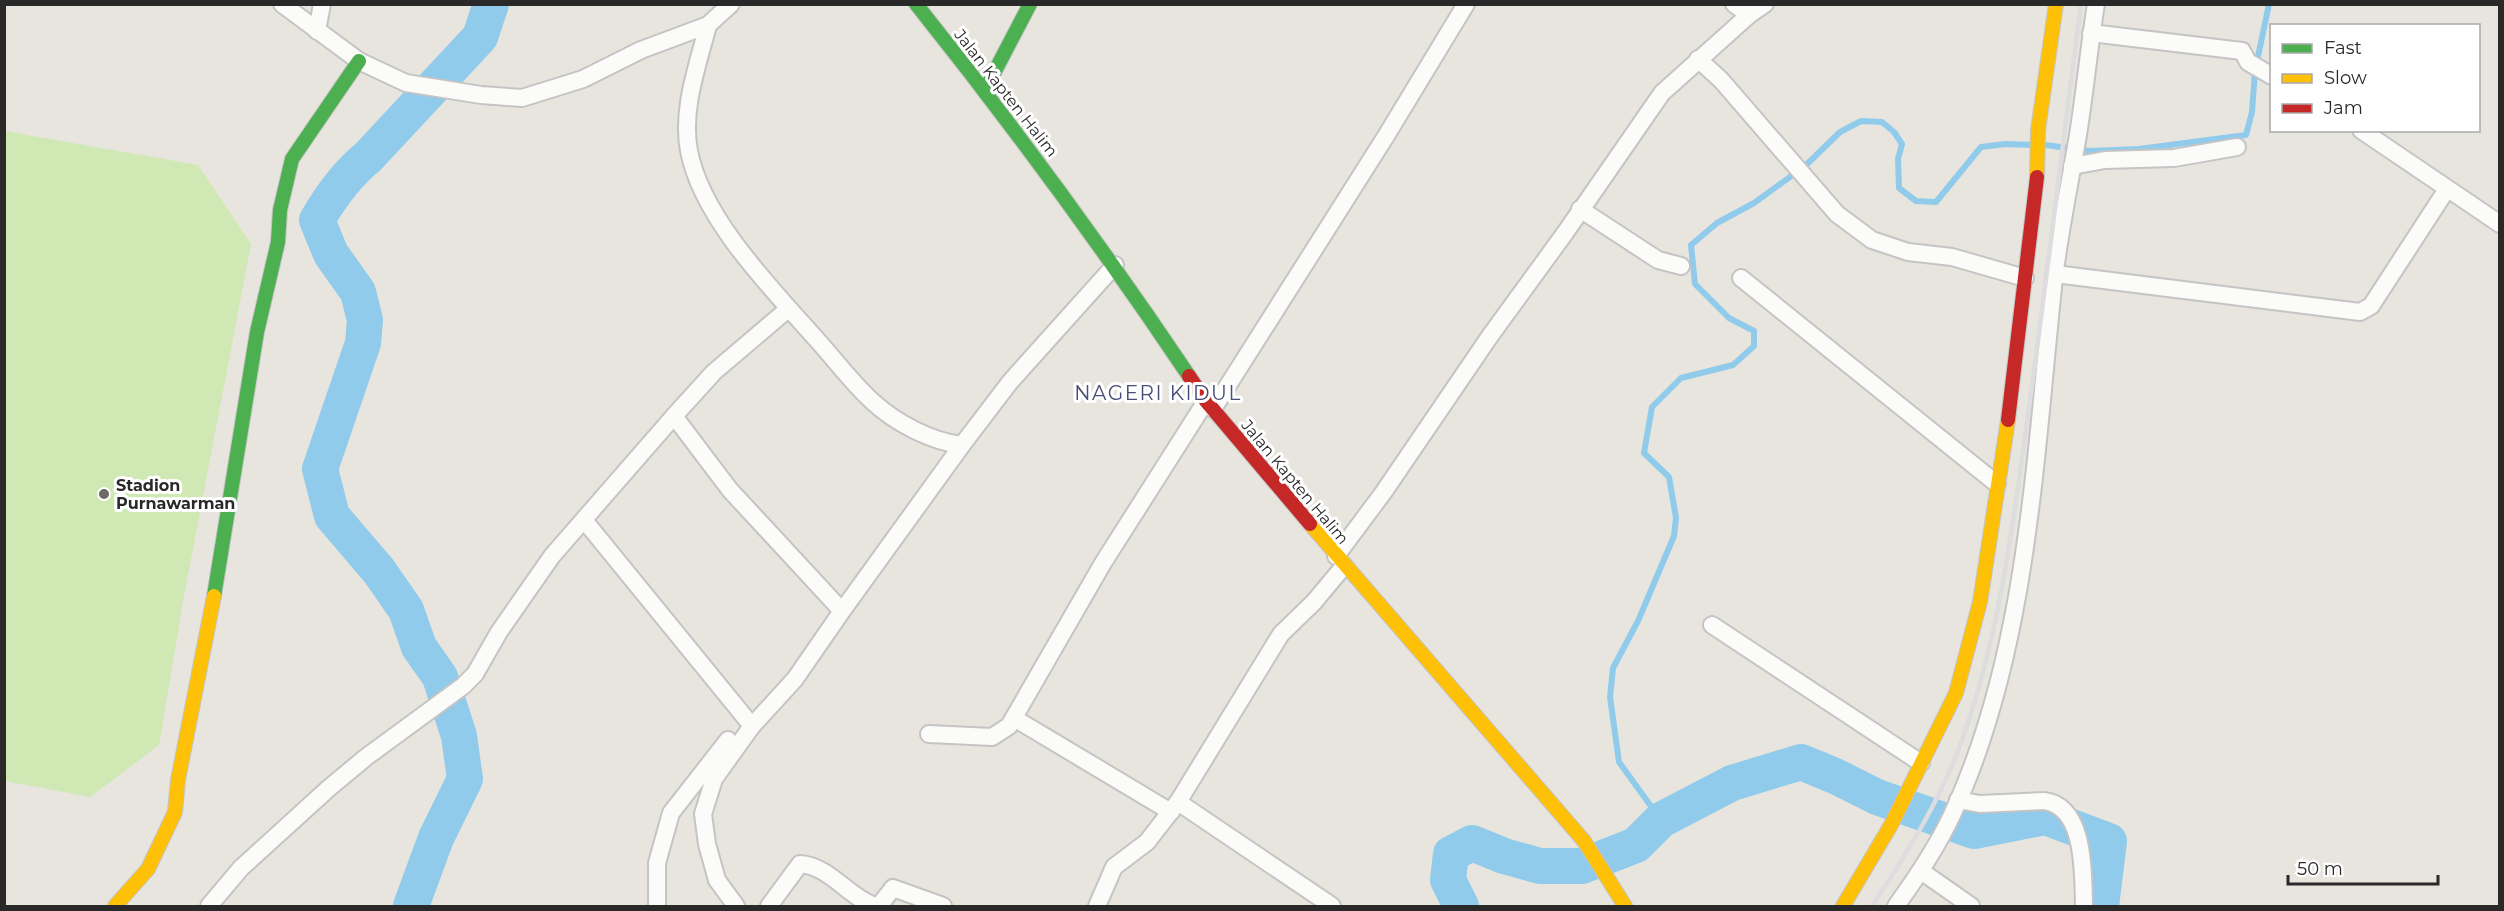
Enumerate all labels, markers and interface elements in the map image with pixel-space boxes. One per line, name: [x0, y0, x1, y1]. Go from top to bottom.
legend: [2270, 24, 2480, 132]
street label: Jalan Kapten Halim: [950, 25, 1062, 161]
text: Fast: [2324, 37, 2362, 59]
text: Slow: [2324, 67, 2367, 89]
text: Jam: [2323, 97, 2363, 119]
district label: NAGERI KIDUL: [1074, 381, 1242, 405]
street label: Jalan Kapten Halim: [1237, 415, 1353, 548]
place label: Stadion Purnawarman: [116, 476, 235, 513]
marker: Stadion Purnawarman: [97, 487, 111, 501]
scale bar: [2288, 848, 2438, 886]
text: 50 m: [2297, 858, 2343, 880]

